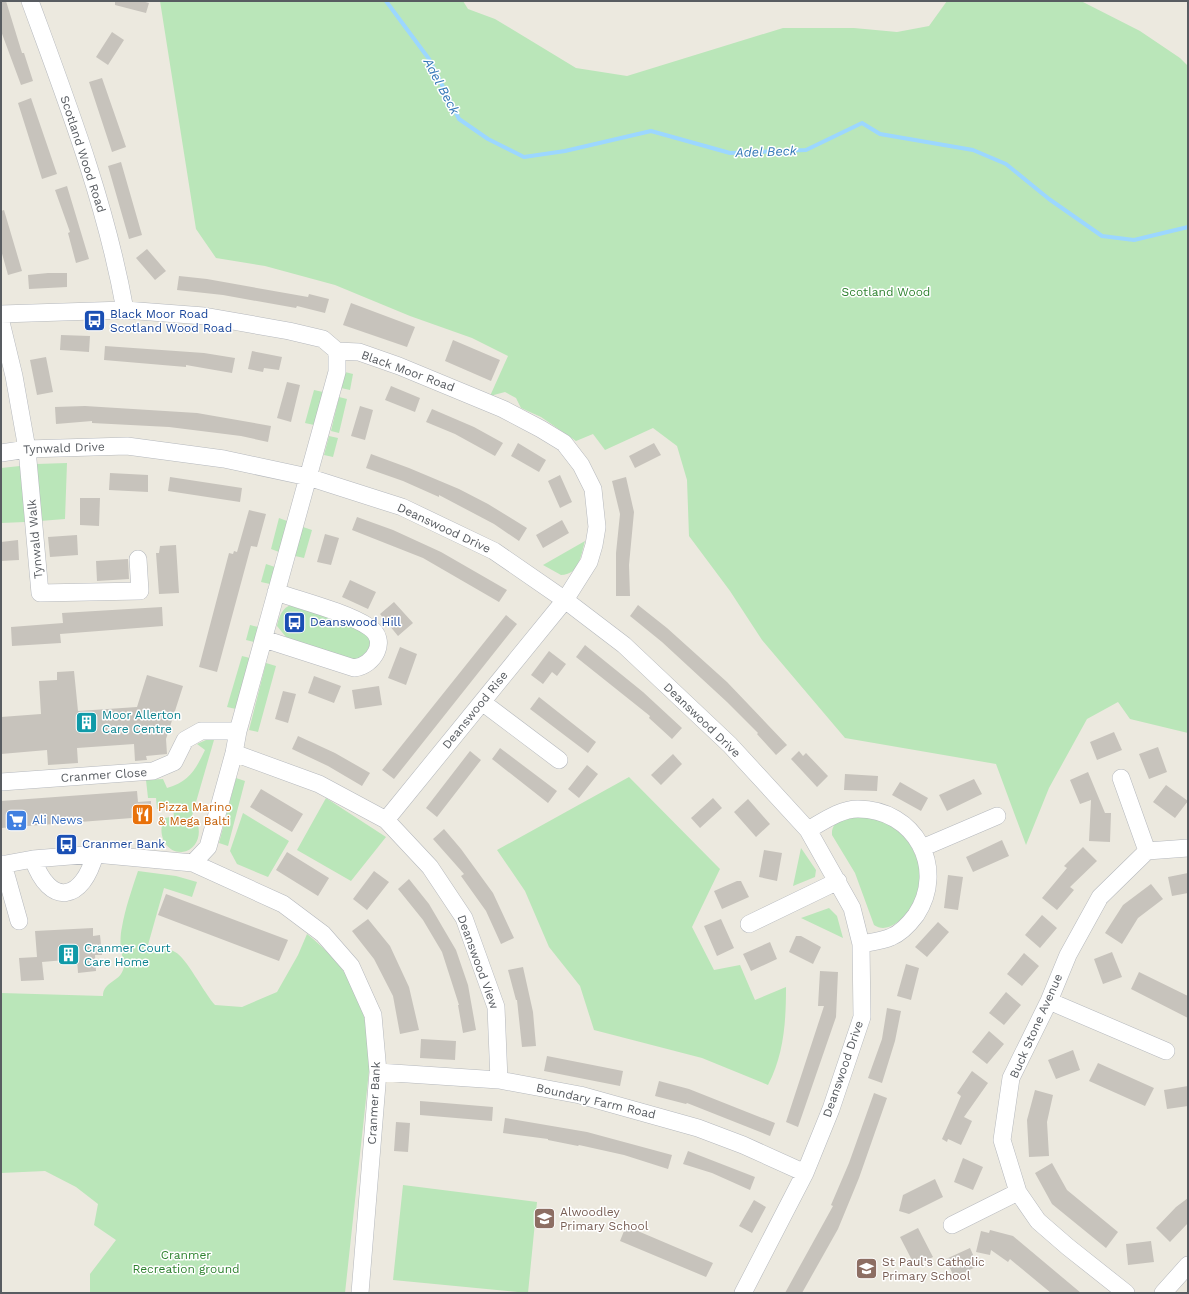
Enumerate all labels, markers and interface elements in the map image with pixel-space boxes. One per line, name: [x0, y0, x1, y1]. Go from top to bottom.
water label: Adel Beck: [420, 55, 463, 118]
street label: Scotland Wood Road: [57, 94, 109, 214]
water label: Adel Beck: [734, 143, 798, 160]
park label: Scotland Wood: [842, 285, 930, 299]
place label: Black Moor Road Scotland Wood Road: [110, 307, 232, 335]
bus stop icon: Black Moor Road Scotland Wood Road: [82, 308, 108, 334]
street label: Black Moor Road: [359, 348, 457, 394]
street label: Tynwald Drive: [23, 440, 105, 456]
street label: Tynwald Walk: [25, 498, 45, 579]
street label: Deanswood Drive: [395, 500, 493, 556]
bus stop icon: Deanswood Hill: [282, 609, 308, 635]
place label: Deanswood Hill: [310, 615, 401, 629]
street label: Deanswood Rise: [439, 668, 511, 752]
street label: Deanswood Drive: [661, 680, 743, 760]
place label: Moor Allerton Care Centre: [102, 708, 181, 736]
building icon: Moor Allerton Care Centre: [73, 709, 99, 735]
street label: Cranmer Close: [60, 765, 148, 785]
place label: Pizza Marino & Mega Balti: [158, 800, 232, 828]
restaurant icon: Pizza Marino & Mega Balti: [129, 801, 155, 827]
supermarket icon: Ali News: [4, 807, 30, 833]
place label: Ali News: [32, 813, 83, 827]
bus stop icon: Cranmer Bank: [53, 831, 79, 857]
place label: Cranmer Bank: [82, 837, 165, 851]
street label: Deanswood View: [454, 913, 502, 1011]
place label: Cranmer Court Care Home: [84, 941, 171, 969]
building icon: Cranmer Court Care Home: [56, 942, 82, 968]
street label: Buck Stone Avenue: [1007, 972, 1065, 1080]
street label: Deanswood Drive: [820, 1019, 866, 1119]
street label: Cranmer Bank: [365, 1061, 383, 1145]
street label: Boundary Farm Road: [535, 1080, 657, 1122]
place label: Alwoodley Primary School: [560, 1205, 649, 1233]
school or university icon: Alwoodley Primary School: [532, 1206, 558, 1232]
park label: Cranmer Recreation ground: [132, 1248, 240, 1276]
place label: St Paul's Catholic Primary School: [882, 1255, 985, 1283]
school or university icon: St Paul's Catholic Primary School: [854, 1256, 880, 1282]

